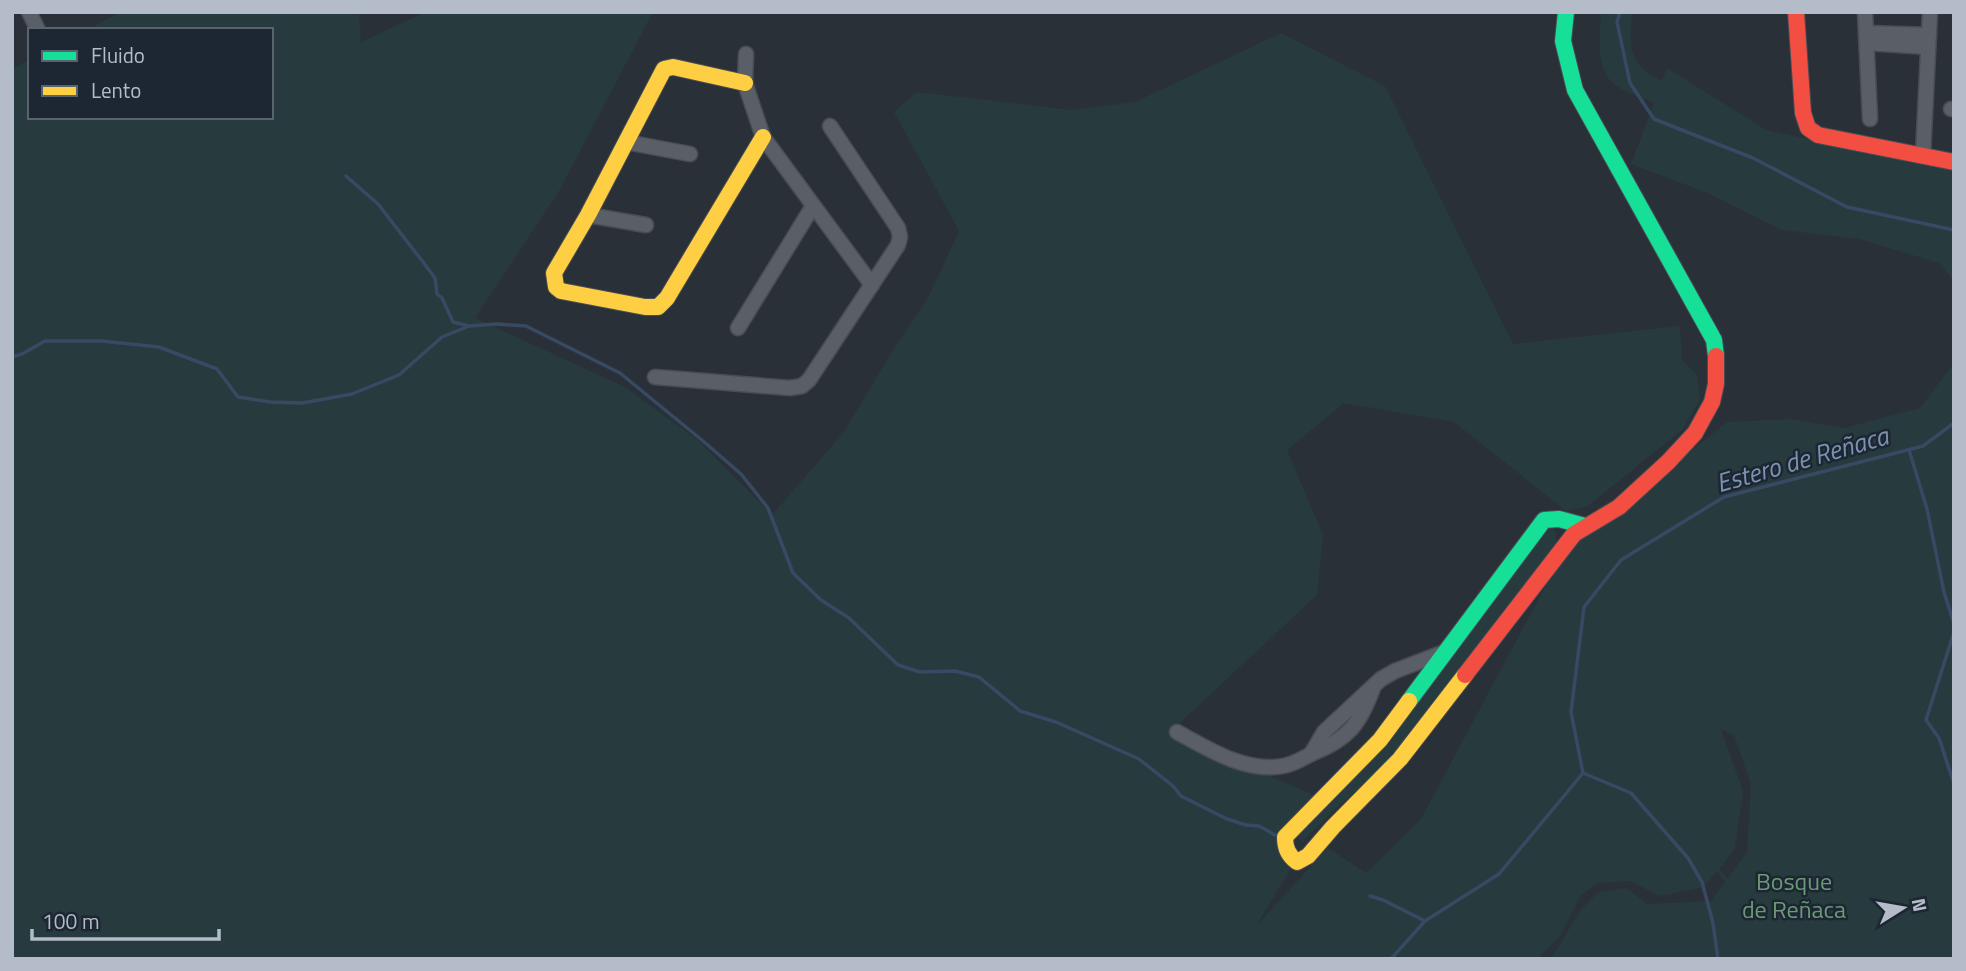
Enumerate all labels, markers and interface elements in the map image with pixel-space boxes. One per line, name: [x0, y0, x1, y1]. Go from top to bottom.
legend: [28, 28, 273, 119]
text: Fluido: [91, 39, 145, 71]
text: Lento: [91, 74, 141, 106]
water label: Estero de Reñaca: [1711, 415, 1895, 502]
park label: Bosque de Reñaca: [1742, 863, 1846, 927]
north arrow: [1868, 873, 1938, 943]
text: N: [1905, 895, 1936, 914]
scale bar: [32, 898, 219, 942]
text: 100 m: [42, 905, 99, 937]

